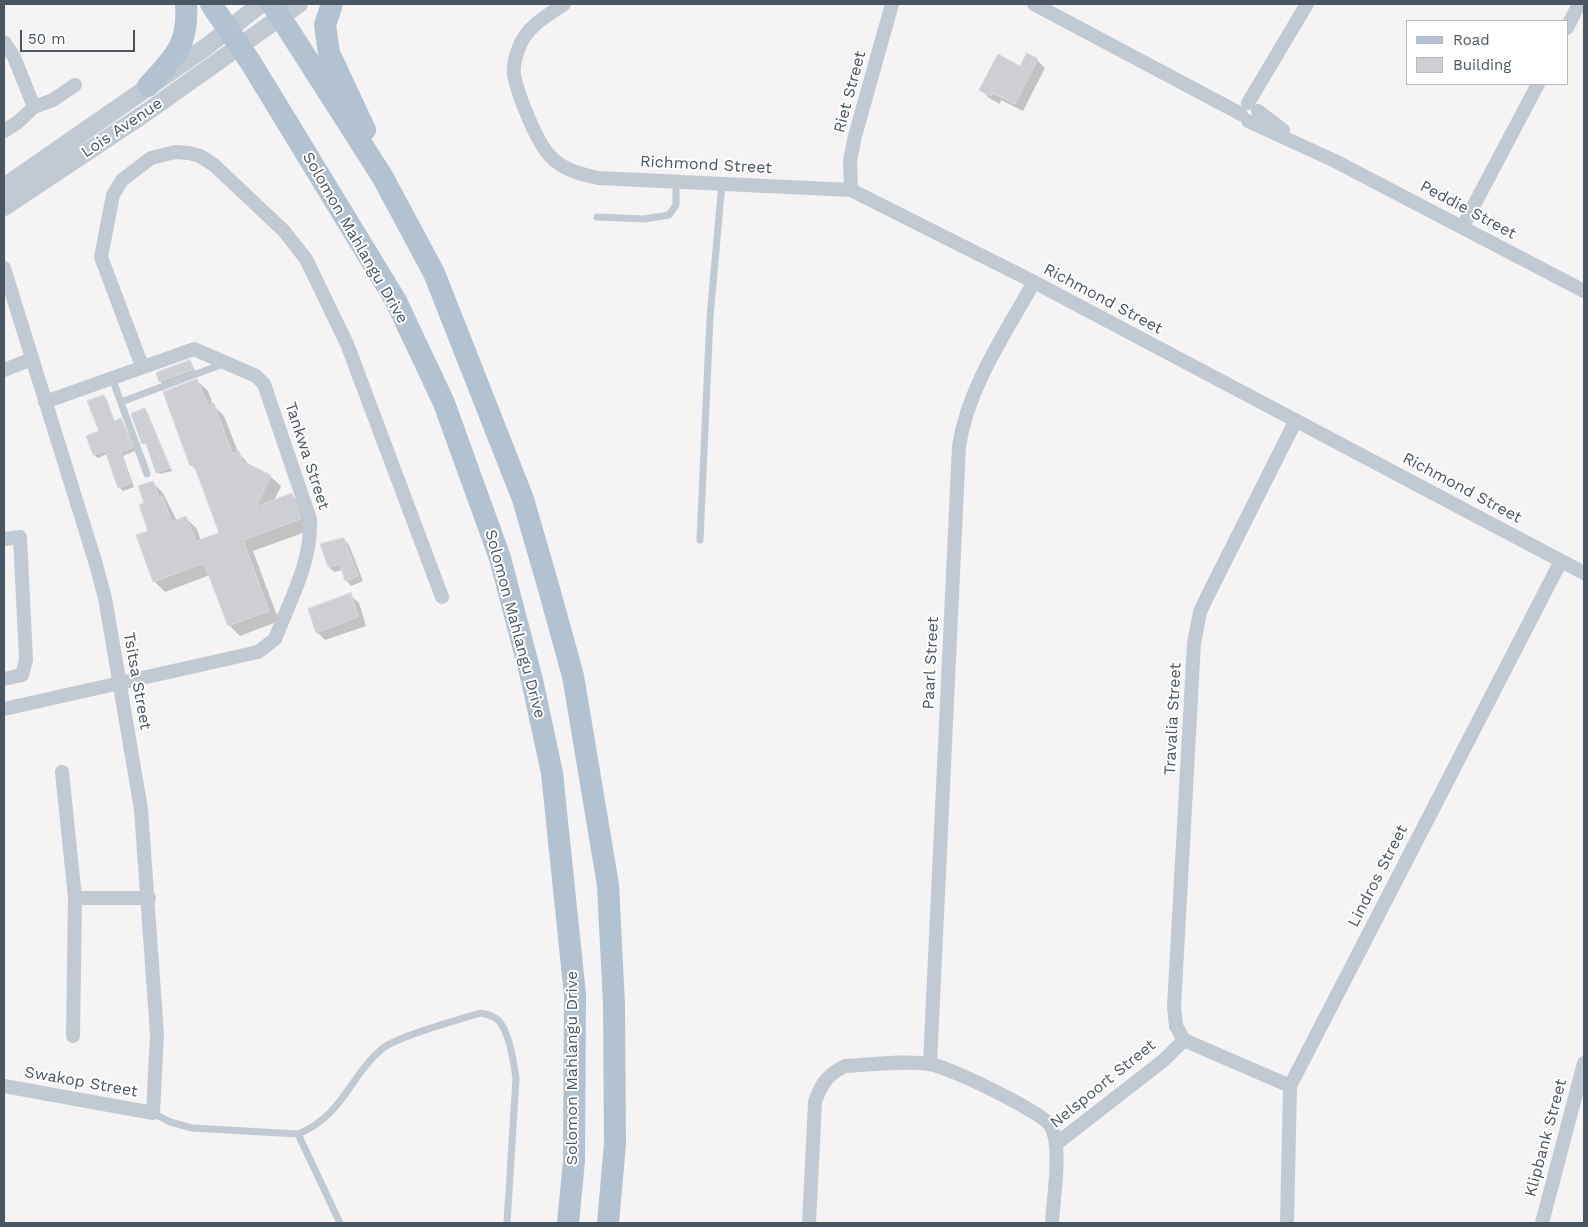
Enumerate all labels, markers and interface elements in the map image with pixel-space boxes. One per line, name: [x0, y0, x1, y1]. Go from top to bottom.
scale bar: [22, 20, 138, 52]
legend: [1406, 20, 1568, 85]
text: 50 m: [28, 30, 65, 48]
text: Road: [1453, 31, 1490, 49]
street label: Riet Street: [830, 49, 870, 135]
text: Building: [1453, 56, 1511, 74]
street label: Lois Avenue: [78, 94, 166, 162]
street label: Solomon Mahlangu Drive: [298, 149, 412, 327]
street label: Richmond Street: [640, 152, 772, 178]
street label: Peddie Street: [1417, 177, 1519, 243]
street label: Richmond Street: [1040, 260, 1166, 338]
street label: Tankwa Street: [281, 400, 333, 512]
street label: Richmond Street: [1399, 449, 1525, 527]
street label: Solomon Mahlangu Drive: [481, 528, 549, 720]
street label: Paarl Street: [919, 616, 943, 710]
street label: Tsitsa Street: [119, 631, 155, 731]
street label: Travalia Street: [1160, 662, 1186, 776]
street label: Lindros Street: [1344, 822, 1412, 930]
street label: Solomon Mahlangu Drive: [562, 971, 582, 1165]
street label: Nelspoort Street: [1047, 1036, 1159, 1132]
street label: Swakop Street: [23, 1063, 139, 1101]
street label: Klipbank Street: [1521, 1077, 1571, 1199]

